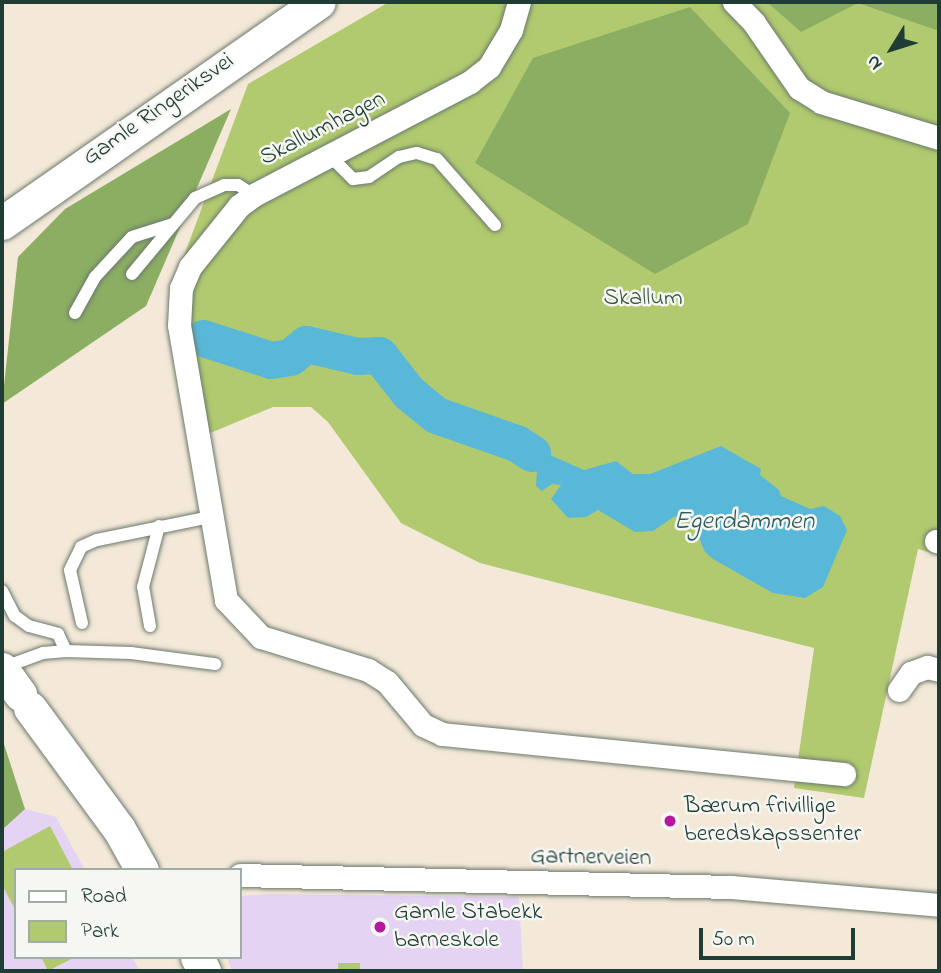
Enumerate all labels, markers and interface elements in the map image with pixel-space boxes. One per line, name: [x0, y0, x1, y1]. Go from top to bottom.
north arrow: [857, 14, 927, 84]
street label: Gamle Ringeriksvei: [78, 47, 240, 173]
text: N: [860, 49, 890, 76]
street label: Skallumhagen: [255, 85, 391, 173]
park label: Skallum: [603, 285, 683, 313]
water label: Egerdammen: [674, 507, 814, 539]
place label: Bærum frivillige beredskapssenter: [684, 793, 861, 849]
marker: Bærum frivillige beredskapssenter: [662, 813, 678, 829]
street label: Gartnerveien: [530, 843, 652, 873]
legend: [14, 868, 242, 959]
text: Road: [81, 882, 127, 912]
place label: Gamle Stabekk barneskole: [394, 899, 542, 955]
scale bar: [703, 914, 859, 958]
text: Park: [81, 917, 119, 947]
marker: Gamle Stabekk barneskole: [372, 919, 388, 935]
text: 50 m: [712, 925, 755, 955]

